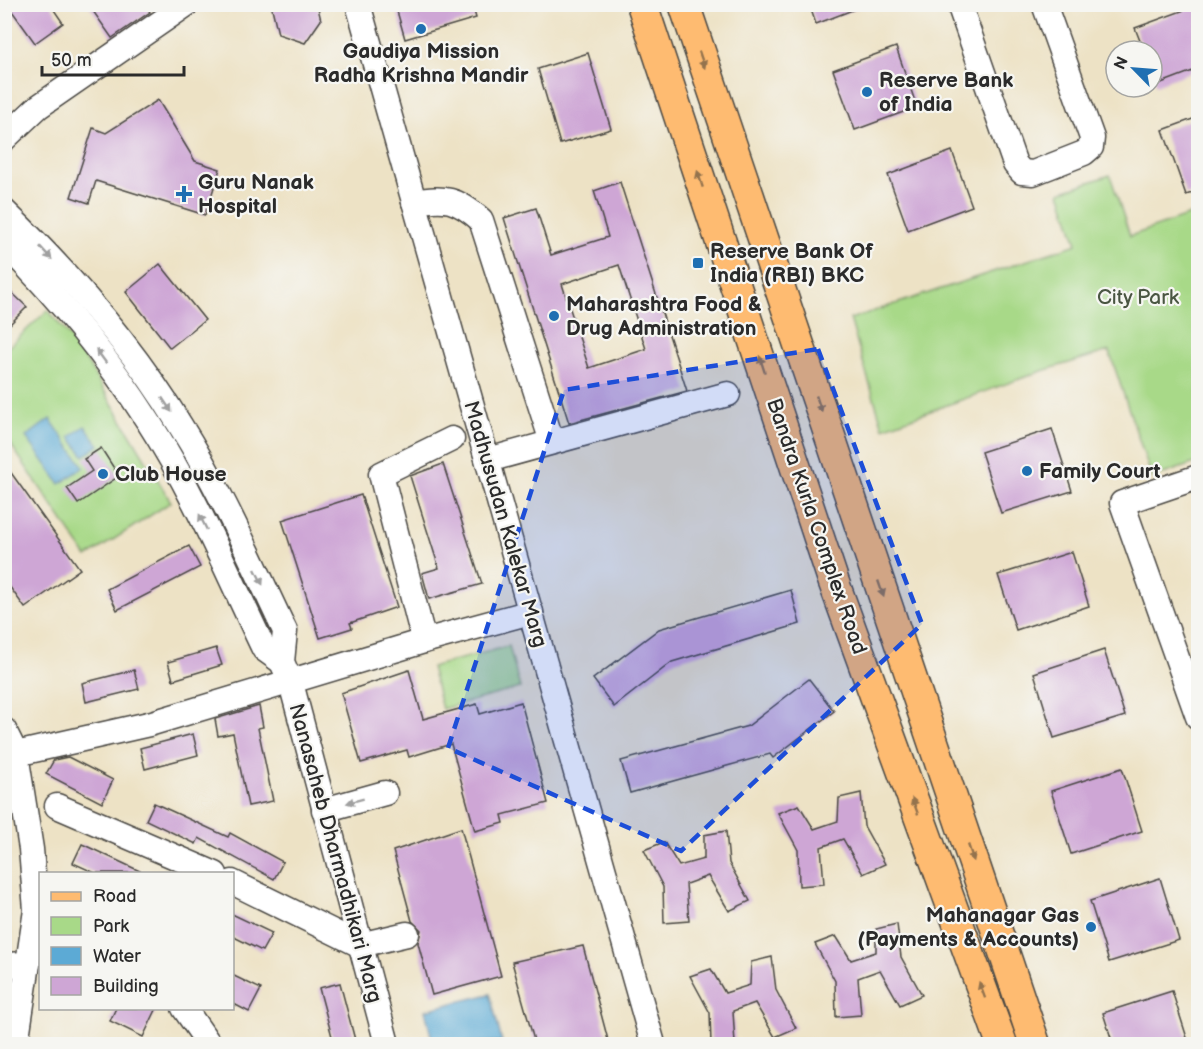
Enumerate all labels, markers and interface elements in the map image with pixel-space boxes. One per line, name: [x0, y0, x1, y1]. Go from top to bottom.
marker: Gaudiya Mission Radha Krishna Mandir: [414, 22, 428, 36]
scale bar: [42, 39, 184, 77]
place label: Gaudiya Mission Radha Krishna Mandir: [314, 39, 529, 88]
north arrow: [1104, 39, 1164, 99]
text: 50 m: [51, 50, 92, 71]
one-way arrow: [698, 51, 708, 69]
text: N: [1111, 54, 1133, 73]
place label: Reserve Bank of India: [879, 68, 1013, 117]
marker: Reserve Bank of India: [860, 85, 874, 99]
place label: Guru Nanak Hospital: [198, 170, 314, 219]
one-way arrow: [695, 170, 704, 188]
marker: Guru Nanak Hospital: [175, 185, 193, 203]
place label: Reserve Bank Of India (RBI) BKC: [710, 239, 874, 288]
one-way arrow: [38, 246, 52, 260]
marker: Reserve Bank Of India (RBI) BKC: [691, 256, 705, 270]
park label: City Park: [1097, 285, 1180, 310]
place label: Maharashtra Food & Drug Administration: [566, 292, 762, 341]
marker: Maharashtra Food & Drug Administration: [547, 309, 561, 323]
one-way arrow: [95, 348, 107, 364]
one-way arrow: [756, 355, 766, 373]
street label: Bandra Kurla Complex Road: [761, 395, 872, 657]
one-way arrow: [814, 395, 824, 413]
one-way arrow: [162, 396, 173, 413]
street label: Madhusudan Kalekar Marg: [458, 398, 553, 650]
place label: Family Court: [1039, 459, 1161, 484]
place label: Club House: [115, 462, 227, 487]
marker: Family Court: [1020, 464, 1034, 478]
marker: Club House: [96, 467, 110, 481]
one-way arrow: [198, 513, 208, 530]
one-way arrow: [254, 568, 263, 585]
one-way arrow: [877, 580, 887, 598]
street label: Nanasaheb Dharmadhikari Marg: [283, 701, 388, 1005]
one-way arrow: [345, 797, 363, 806]
one-way arrow: [910, 797, 920, 815]
one-way arrow: [966, 844, 976, 862]
legend: [39, 872, 234, 1010]
text: Road: [93, 886, 137, 907]
place label: Mahanagar Gas (Payments & Accounts): [857, 903, 1079, 952]
text: Park: [93, 916, 129, 937]
marker: Mahanagar Gas (Payments & Accounts): [1084, 920, 1098, 934]
text: Water: [93, 946, 141, 967]
text: Building: [93, 976, 159, 997]
one-way arrow: [976, 980, 986, 998]

